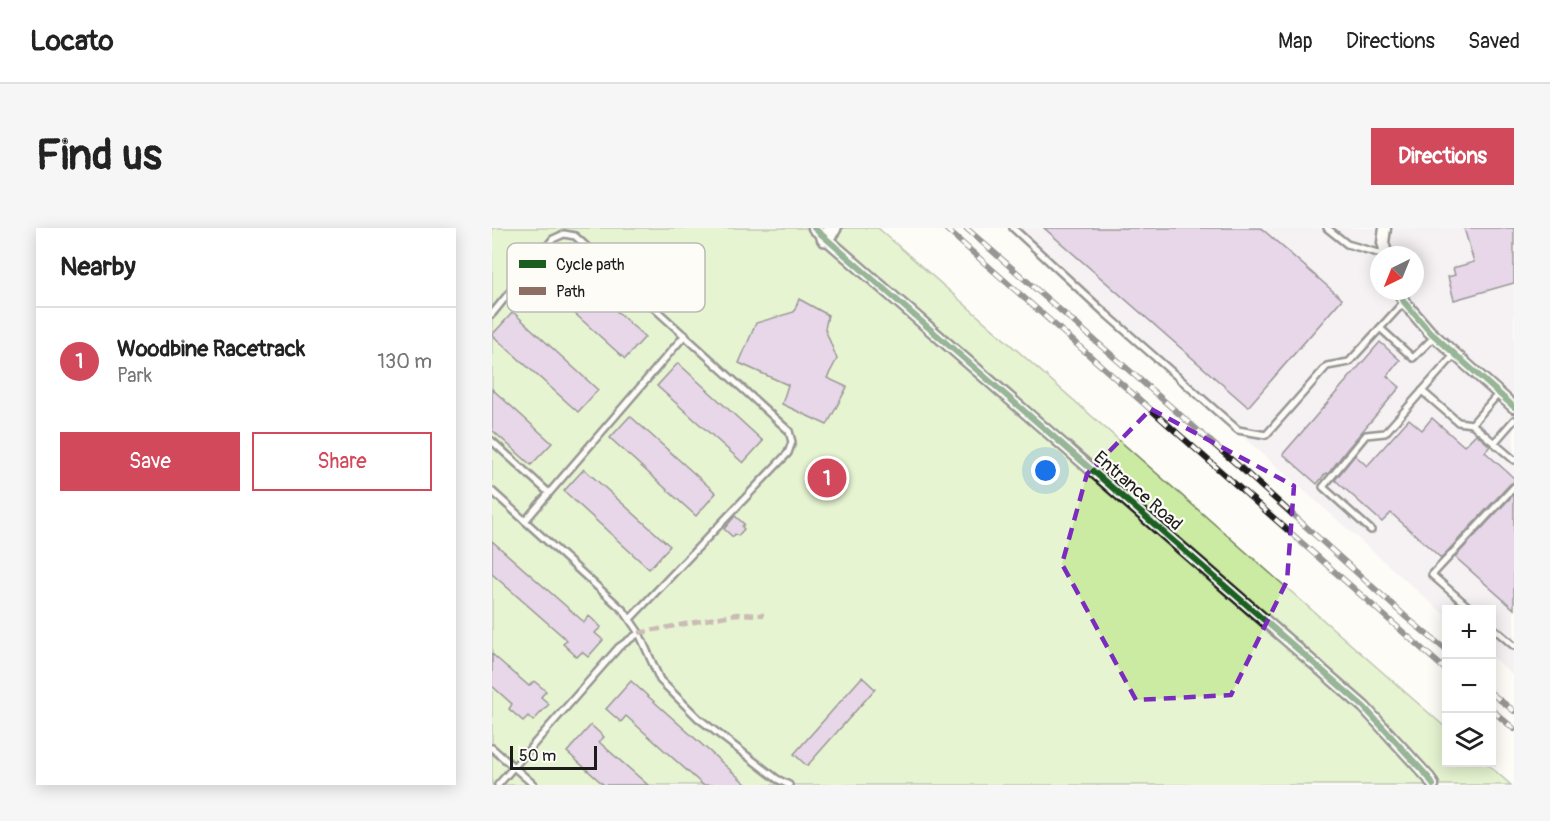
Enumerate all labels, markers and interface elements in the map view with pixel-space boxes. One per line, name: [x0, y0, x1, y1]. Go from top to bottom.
text: Locato: [30, 24, 114, 59]
text: Map: [1278, 28, 1313, 55]
text: Directions: [1346, 28, 1435, 55]
text: Saved: [1468, 28, 1520, 55]
button: Directions: [1371, 128, 1514, 185]
text: Find us: [36, 130, 162, 182]
legend: [507, 243, 705, 312]
north arrow: [1370, 246, 1424, 300]
text: Nearby: [60, 251, 136, 283]
text: Cycle path: [556, 255, 624, 275]
text: Path: [556, 282, 585, 302]
text: Woodbine Racetrack: [117, 335, 305, 363]
text: 1: [76, 349, 83, 374]
text: 130 m: [377, 349, 432, 374]
text: Park: [117, 363, 152, 388]
button: Save: [60, 432, 240, 491]
button: Share: [252, 432, 432, 491]
street label: Entrance Road: [1089, 446, 1187, 536]
pin: 1: [808, 456, 846, 500]
your location: [1031, 456, 1060, 485]
map controls: [1442, 605, 1496, 767]
button: +: [1442, 605, 1496, 659]
button: −: [1442, 659, 1496, 713]
button: layers: [1442, 713, 1496, 767]
scale bar: [510, 743, 597, 770]
text: 50 m: [519, 746, 556, 766]

